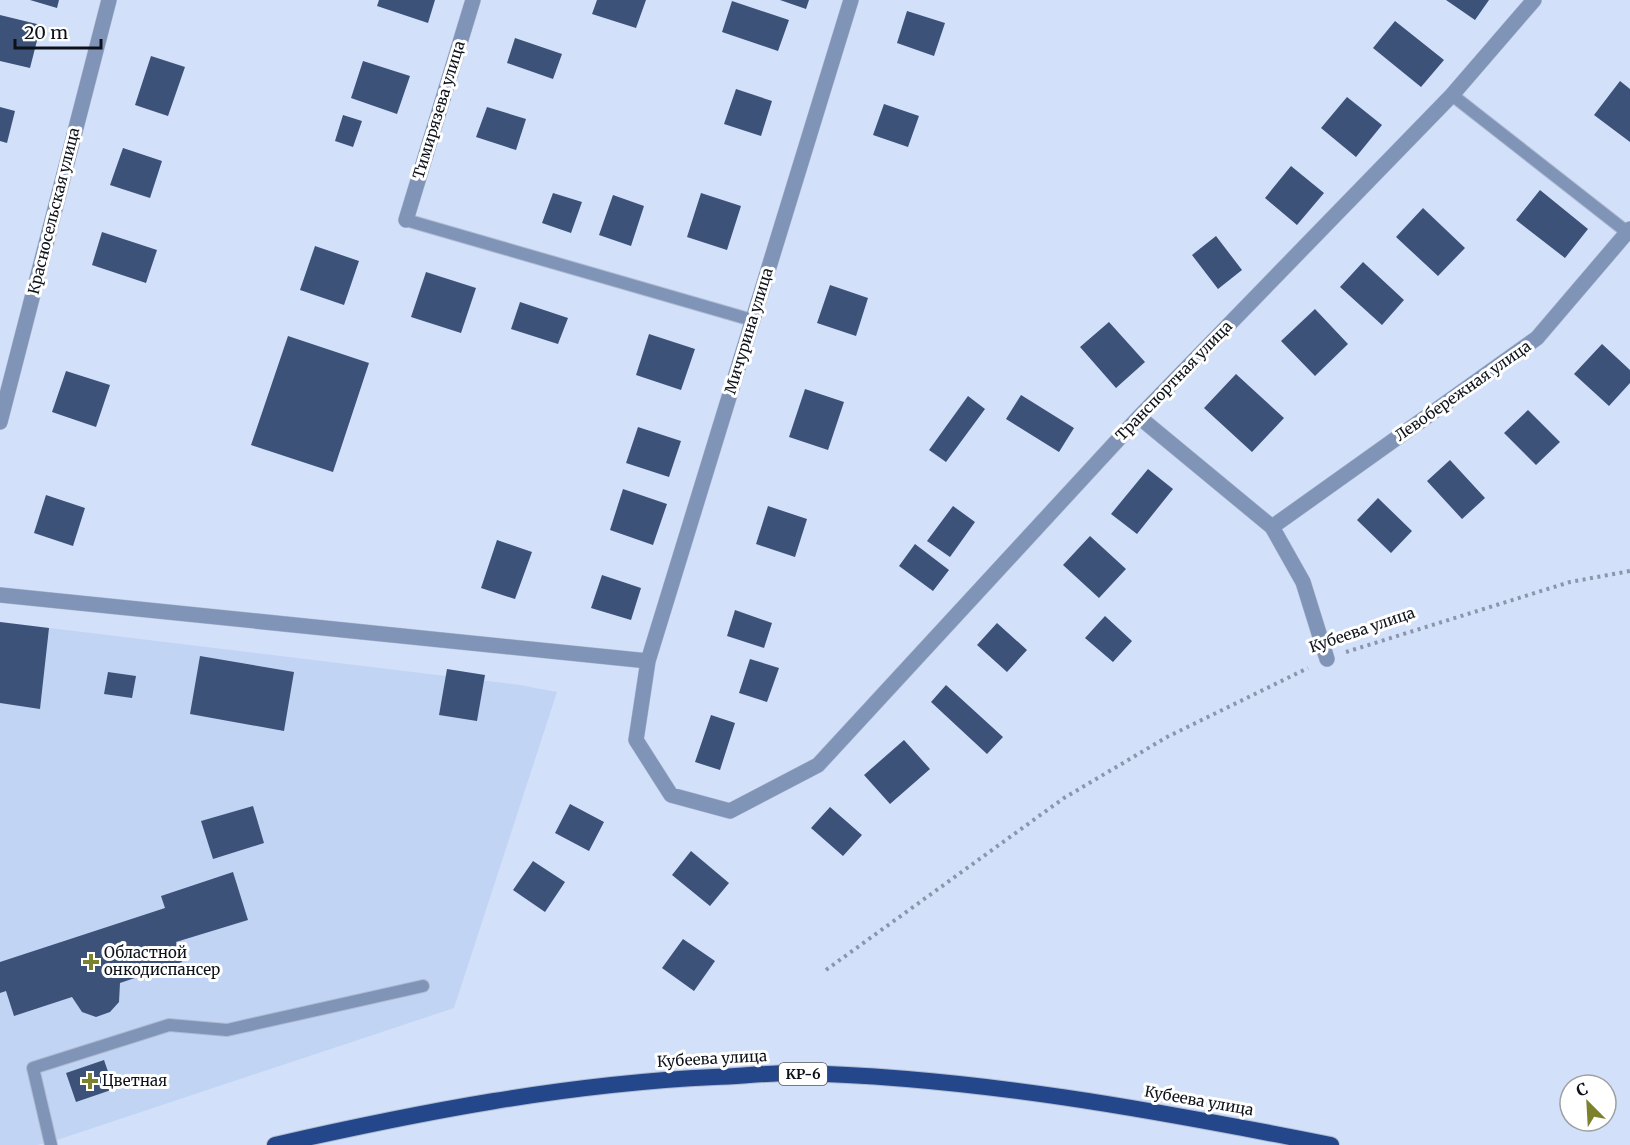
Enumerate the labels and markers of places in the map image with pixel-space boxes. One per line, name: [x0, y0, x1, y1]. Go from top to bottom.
place label: Областной онкодиспансер: [104, 943, 220, 979]
marker: Областной онкодиспансер: [82, 953, 100, 971]
place label: Цветная: [102, 1071, 167, 1090]
marker: Цветная: [83, 1074, 97, 1088]

